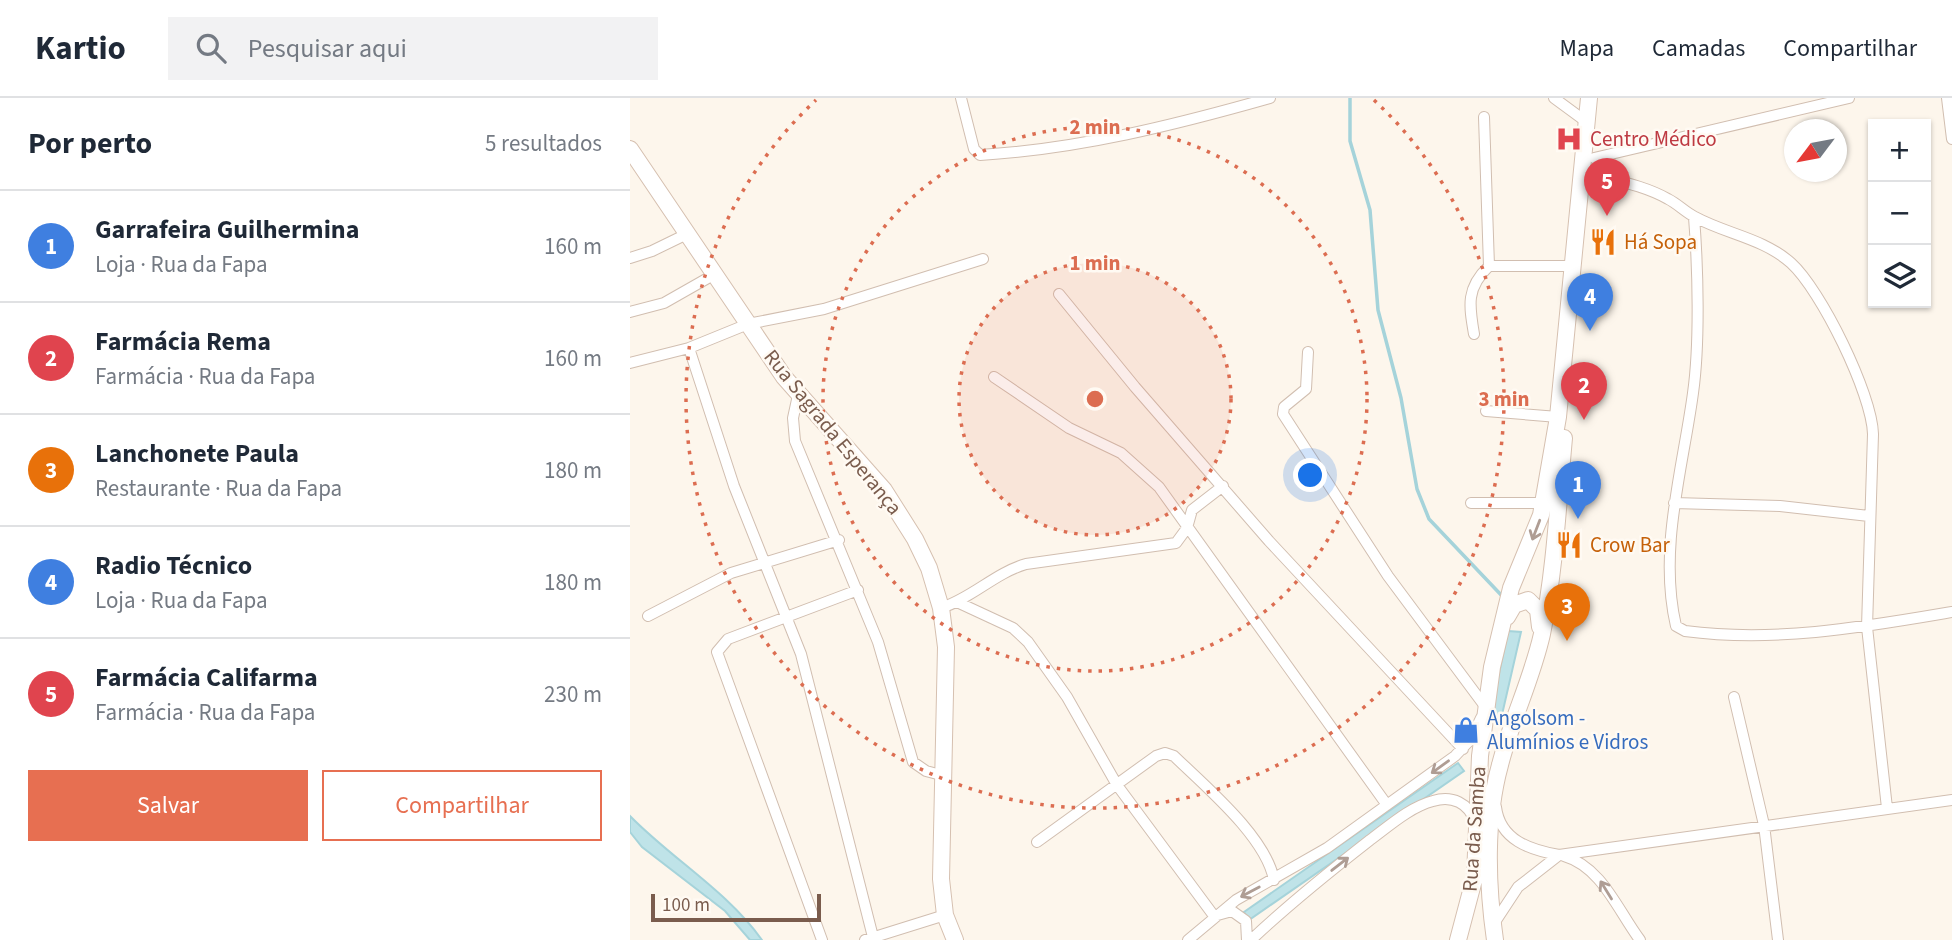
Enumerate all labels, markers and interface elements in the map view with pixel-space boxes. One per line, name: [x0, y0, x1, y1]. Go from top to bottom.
search box: [168, 17, 658, 80]
text: Kartio: [35, 25, 126, 72]
icon: search: [192, 29, 230, 67]
text: Pesquisar aqui: [248, 30, 407, 67]
text: Mapa: [1559, 31, 1614, 66]
text: Camadas: [1652, 31, 1745, 66]
text: Compartilhar: [1783, 31, 1917, 66]
text: 2 min: [1069, 112, 1121, 142]
north arrow: [1784, 119, 1847, 182]
map controls: [1868, 119, 1931, 308]
button: +: [1868, 119, 1931, 182]
text: Por perto: [28, 122, 152, 165]
hospital icon: Centro Médico: [1554, 124, 1584, 154]
place label: Centro Médico: [1590, 124, 1717, 154]
text: 5 resultados: [485, 127, 602, 160]
pin: 5: [1584, 158, 1630, 216]
button: −: [1868, 182, 1931, 245]
text: Garrafeira Guilhermina: [95, 211, 359, 248]
restaurant icon: Há Sopa: [1588, 227, 1618, 257]
place label: Há Sopa: [1624, 227, 1697, 257]
text: 1: [45, 230, 57, 263]
text: 160 m: [544, 230, 602, 263]
button: layers: [1868, 245, 1931, 308]
text: Loja · Rua da Fapa: [95, 248, 268, 281]
text: 1 min: [1069, 248, 1121, 278]
pin: 4: [1567, 273, 1613, 331]
text: Farmácia Rema: [95, 323, 271, 360]
text: 2: [45, 342, 57, 375]
text: 160 m: [544, 342, 602, 375]
street label: Rua Sagrada Esperança: [757, 343, 909, 521]
text: Farmácia · Rua da Fapa: [95, 360, 315, 393]
pin: 2: [1561, 362, 1607, 420]
text: 3 min: [1478, 384, 1530, 414]
centre of rings: [1083, 387, 1107, 411]
text: Lanchonete Paula: [95, 435, 299, 472]
text: 3: [45, 454, 57, 487]
text: 180 m: [544, 454, 602, 487]
your location: [1293, 458, 1327, 492]
pin: 1: [1555, 461, 1601, 519]
text: Restaurante · Rua da Fapa: [95, 472, 342, 505]
one-way arrow: [1528, 518, 1541, 540]
restaurant icon: Crow Bar: [1554, 530, 1584, 560]
place label: Crow Bar: [1590, 530, 1671, 560]
text: Radio Técnico: [95, 547, 252, 584]
text: 4: [45, 566, 57, 599]
text: 180 m: [544, 566, 602, 599]
pin: 3: [1544, 583, 1590, 641]
text: Loja · Rua da Fapa: [95, 584, 268, 617]
text: Farmácia Califarma: [95, 659, 318, 696]
text: 5: [45, 678, 57, 711]
text: 230 m: [544, 678, 602, 711]
text: Farmácia · Rua da Fapa: [95, 696, 315, 729]
place label: Angolsom - Alumínios e Vidros: [1487, 703, 1648, 757]
shop icon: Angolsom - Alumínios e Vidros: [1451, 715, 1481, 745]
one-way arrow: [1431, 760, 1450, 774]
street label: Rua da Samba: [1455, 765, 1493, 893]
button: Salvar: [28, 770, 308, 841]
button: Compartilhar: [322, 770, 602, 841]
one-way arrow: [1330, 856, 1348, 872]
one-way arrow: [1598, 881, 1612, 901]
one-way arrow: [1240, 886, 1261, 899]
scale bar: [651, 891, 821, 923]
text: 100 m: [662, 892, 710, 919]

